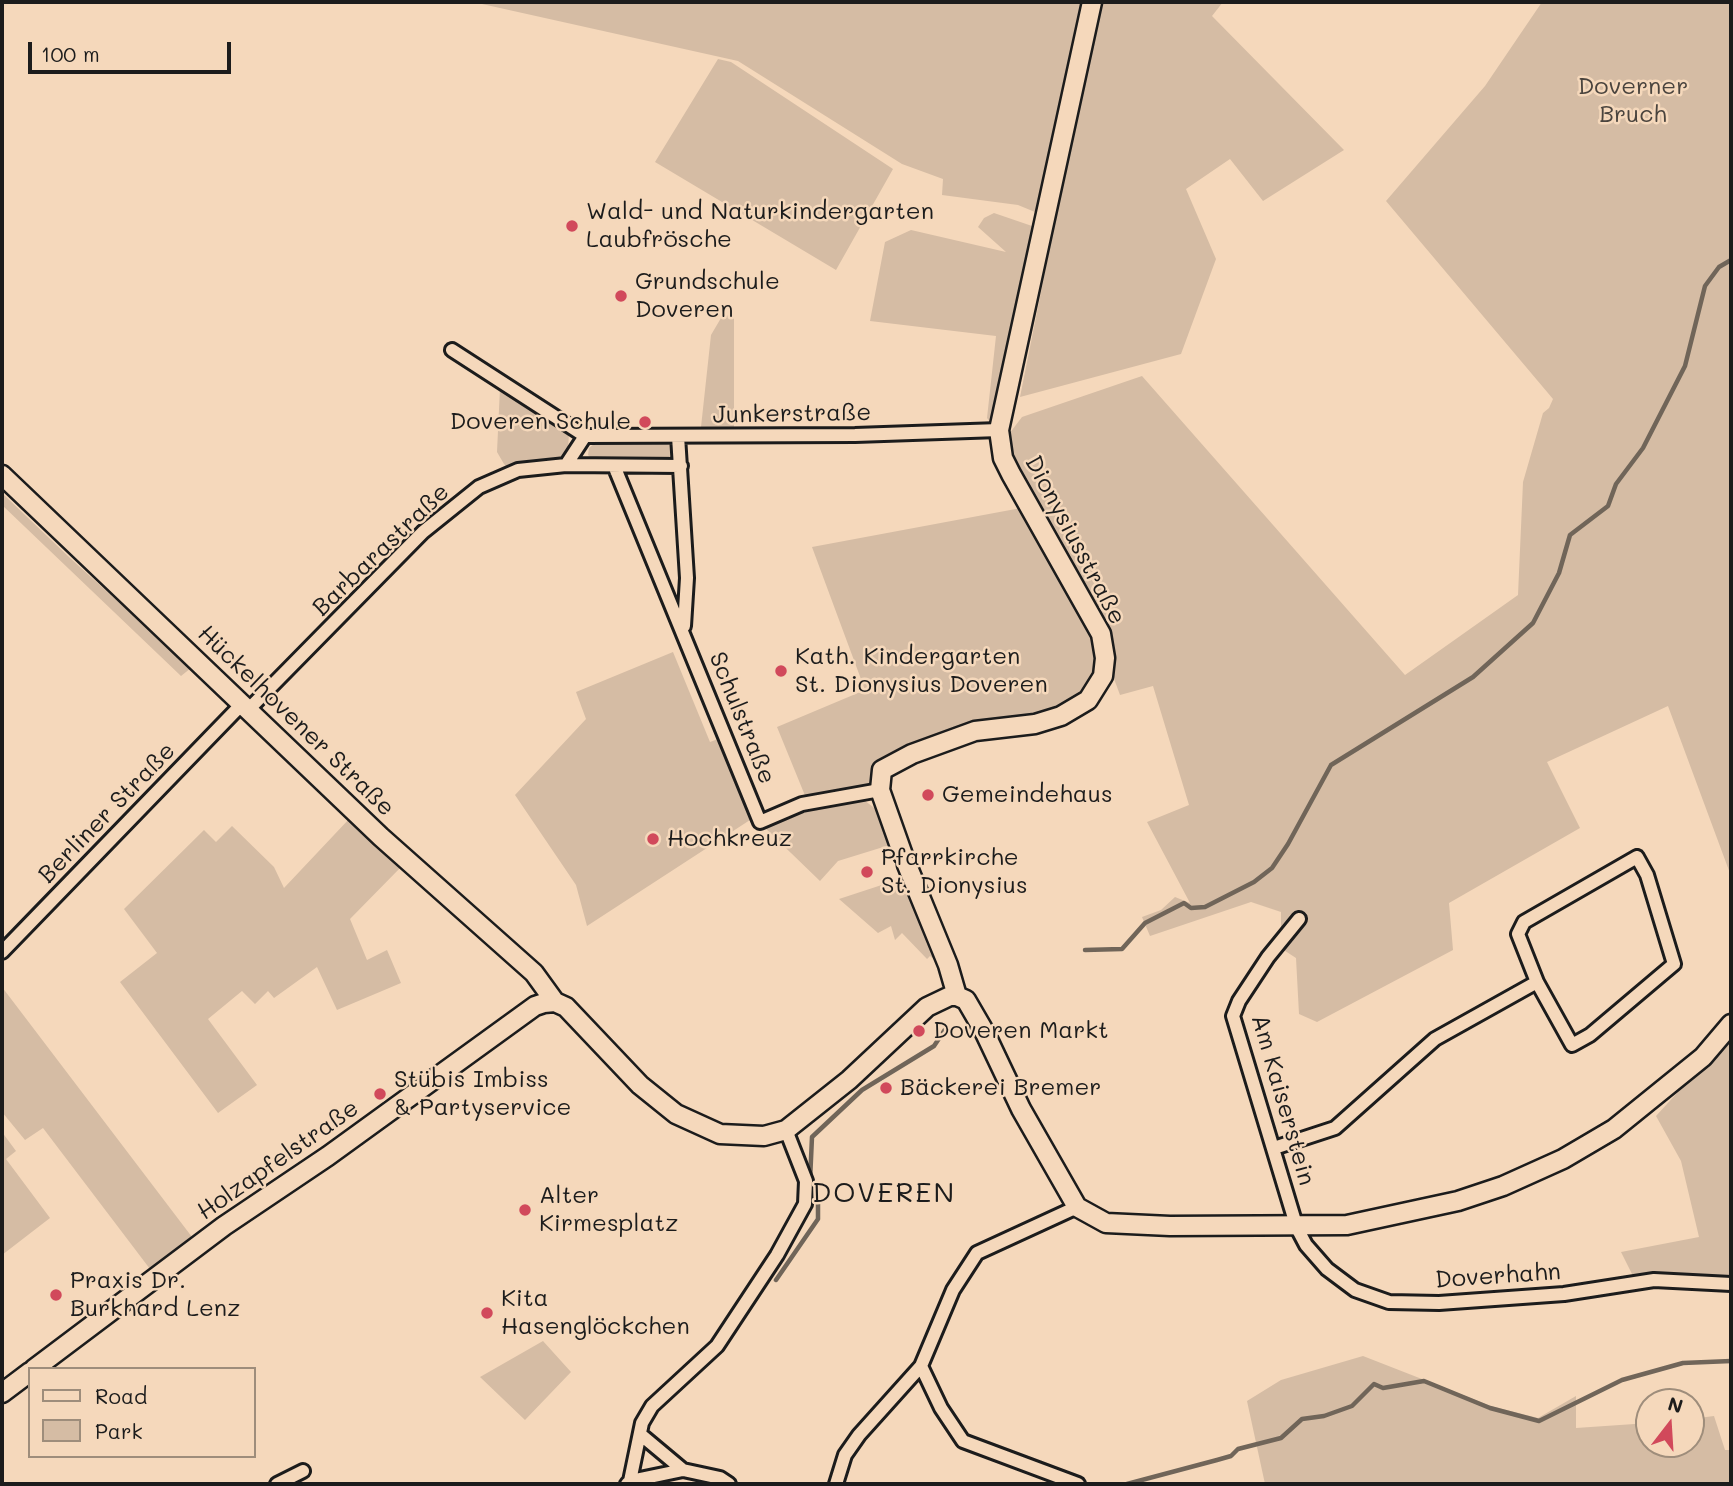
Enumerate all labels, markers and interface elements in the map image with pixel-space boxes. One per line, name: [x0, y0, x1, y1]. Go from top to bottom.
scale bar: [32, 28, 234, 72]
text: 100 m: [41, 40, 100, 67]
park label: Doverner Bruch: [1578, 73, 1688, 129]
place label: Wald- und Naturkindergarten Laubfrösche: [586, 198, 934, 254]
marker: Wald- und Naturkindergarten Laubfrösche: [564, 218, 580, 234]
place label: Grundschule Doveren: [635, 268, 780, 324]
marker: Grundschule Doveren: [613, 288, 629, 304]
street label: Junkerstraße: [712, 398, 872, 430]
place label: Doveren Schule: [450, 408, 631, 436]
marker: Doveren Schule: [637, 414, 653, 430]
street label: Dionysiusstraße: [1018, 451, 1132, 629]
street label: Barbarastraße: [307, 478, 455, 622]
street label: Hückelhovener Straße: [192, 620, 400, 822]
place label: Kath. Kindergarten St. Dionysius Doveren: [795, 643, 1048, 699]
street label: Schulstraße: [702, 648, 782, 788]
marker: Kath. Kindergarten St. Dionysius Doveren: [773, 663, 789, 679]
street label: Berliner Straße: [33, 737, 181, 889]
place label: Gemeindehaus: [942, 781, 1113, 809]
marker: Gemeindehaus: [920, 787, 936, 803]
place label: Hochkreuz: [667, 825, 792, 853]
marker: Hochkreuz: [645, 831, 661, 847]
place label: Pfarrkirche St. Dionysius: [881, 844, 1028, 900]
marker: Pfarrkirche St. Dionysius: [859, 864, 875, 880]
street label: Am Kaiserstein: [1245, 1011, 1321, 1189]
place label: Doveren Markt: [933, 1017, 1109, 1045]
marker: Doveren Markt: [911, 1023, 927, 1039]
place label: Stübis Imbiss & Partyservice: [394, 1066, 571, 1122]
place label: Bäckerei Bremer: [900, 1074, 1101, 1102]
marker: Bäckerei Bremer: [878, 1080, 894, 1096]
marker: Stübis Imbiss & Partyservice: [372, 1086, 388, 1102]
street label: Holzapfelstraße: [192, 1094, 364, 1226]
district label: DOVEREN: [813, 1176, 955, 1210]
place label: Alter Kirmesplatz: [539, 1182, 678, 1238]
marker: Alter Kirmesplatz: [517, 1202, 533, 1218]
street label: Doverhahn: [1434, 1257, 1562, 1295]
place label: Praxis Dr. Burkhard Lenz: [70, 1267, 240, 1323]
place label: Kita Hasenglöckchen: [501, 1285, 690, 1341]
marker: Praxis Dr. Burkhard Lenz: [48, 1287, 64, 1303]
marker: Kita Hasenglöckchen: [479, 1305, 495, 1321]
legend: [28, 1367, 256, 1458]
text: Road: [95, 1382, 147, 1409]
north arrow: [1635, 1388, 1705, 1458]
text: N: [1665, 1390, 1686, 1418]
text: Park: [95, 1417, 143, 1444]

